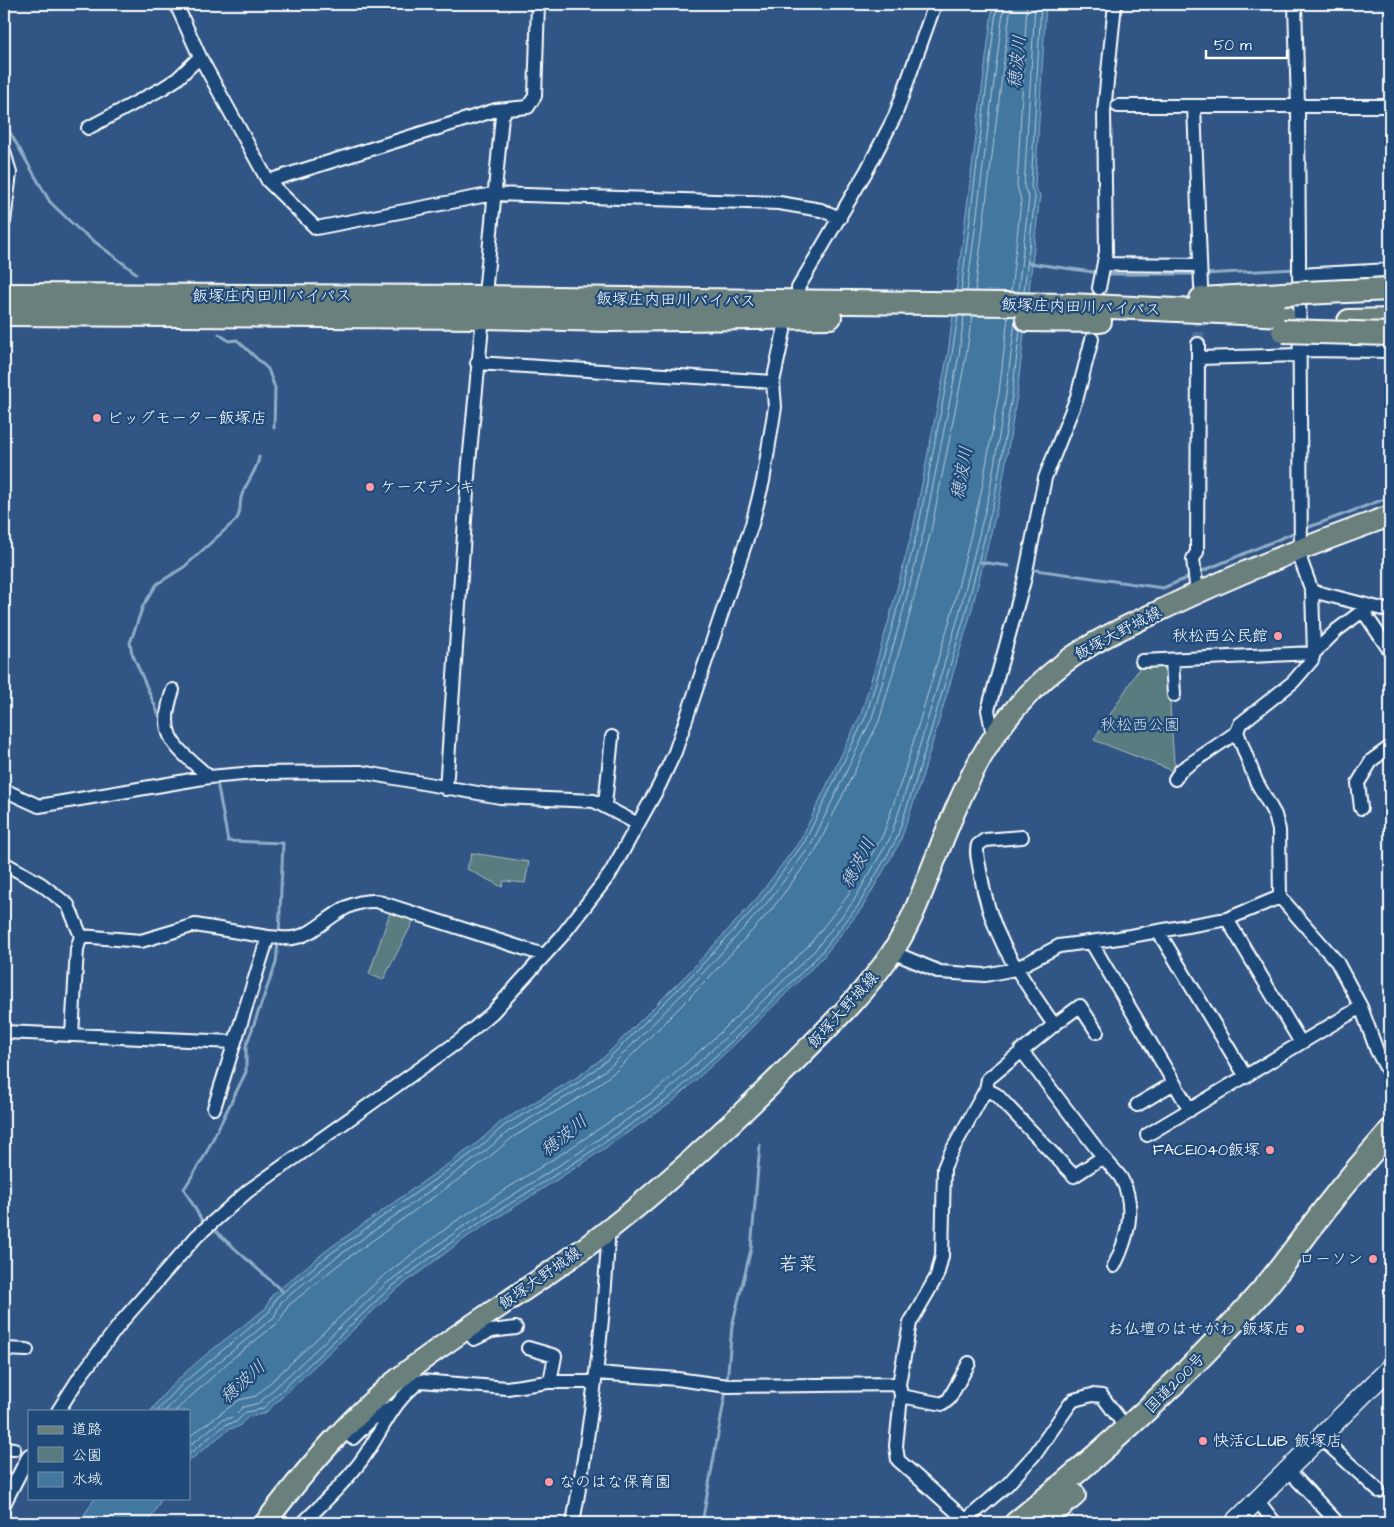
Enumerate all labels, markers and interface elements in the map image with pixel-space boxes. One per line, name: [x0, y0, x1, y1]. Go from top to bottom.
scale bar: [1206, 28, 1288, 60]
water label: 穂波川: [1002, 34, 1032, 90]
text: 50 m: [1214, 35, 1252, 56]
street label: 飯塚庄内田川バイパス: [192, 285, 352, 307]
street label: 飯塚庄内田川バイパス: [596, 288, 756, 312]
street label: 飯塚庄内田川バイパス: [1001, 293, 1161, 321]
place label: ビッグモーター飯塚店: [107, 407, 267, 429]
marker: ビッグモーター飯塚店: [91, 412, 103, 424]
water label: 穂波川: [945, 444, 979, 502]
place label: ケーズデンキ: [380, 476, 475, 498]
marker: ケーズデンキ: [364, 481, 376, 493]
street label: 飯塚大野城線: [1070, 601, 1166, 665]
place label: 秋松西公民館: [1172, 625, 1268, 647]
marker: 秋松西公民館: [1272, 630, 1284, 642]
park label: 秋松西公園: [1100, 714, 1180, 736]
water label: 穂波川: [835, 833, 881, 893]
street label: 飯塚大野城線: [803, 967, 883, 1053]
water label: 穂波川: [535, 1109, 593, 1163]
place label: FACE1040飯塚: [1153, 1139, 1260, 1161]
marker: FACE1040飯塚: [1264, 1144, 1276, 1156]
street label: 飯塚大野城線: [494, 1241, 586, 1315]
place label: ローソン: [1299, 1248, 1363, 1270]
district label: 若菜: [779, 1251, 817, 1278]
marker: ローソン: [1367, 1253, 1379, 1265]
place label: お仏壇のはせがわ 飯塚店: [1108, 1318, 1290, 1340]
marker: お仏壇のはせがわ 飯塚店: [1294, 1323, 1306, 1335]
street label: 国道200号: [1140, 1348, 1210, 1418]
water label: 穂波川: [215, 1355, 271, 1409]
legend: [28, 1410, 190, 1500]
text: 道路: [72, 1419, 102, 1440]
place label: 快活CLUB 飯塚店: [1213, 1430, 1342, 1452]
marker: 快活CLUB 飯塚店: [1197, 1435, 1209, 1447]
text: 公園: [72, 1445, 102, 1466]
text: 水域: [72, 1469, 102, 1490]
place label: なのはな保育園: [559, 1471, 671, 1493]
marker: なのはな保育園: [543, 1476, 555, 1488]

